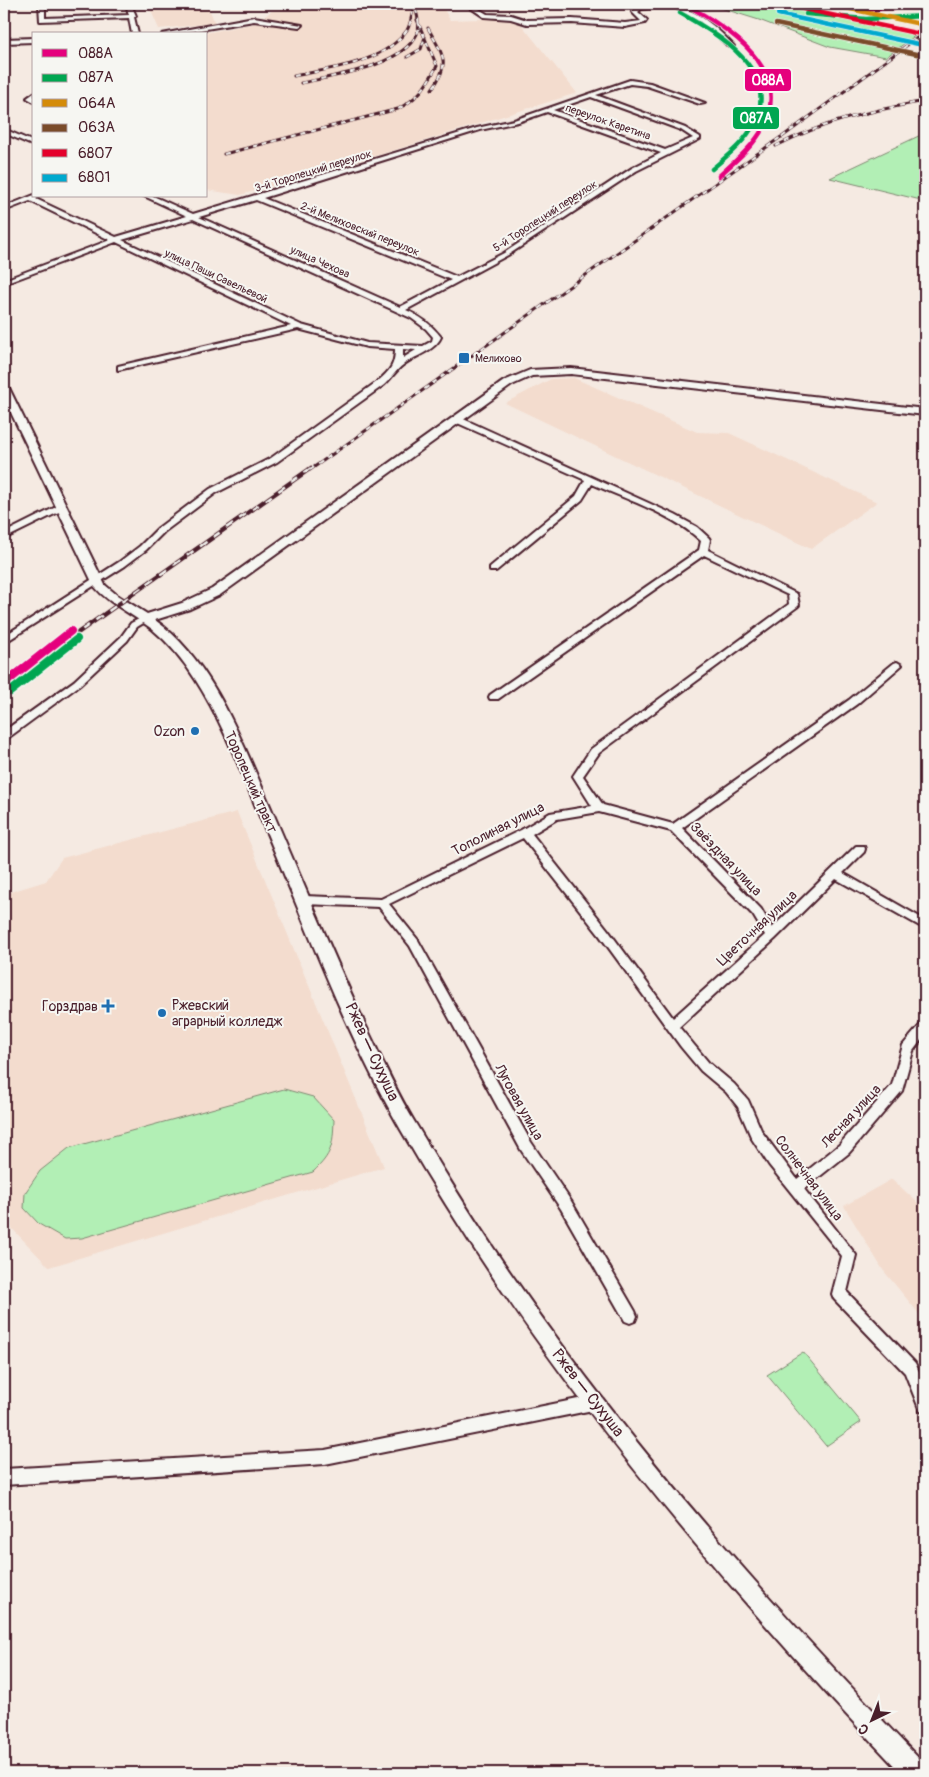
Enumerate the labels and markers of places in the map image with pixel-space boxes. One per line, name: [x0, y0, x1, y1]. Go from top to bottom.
marker: Мелихово: [457, 351, 471, 365]
place label: Мелихово: [475, 352, 522, 365]
place label: Ozon: [154, 723, 185, 740]
marker: Ozon: [189, 725, 201, 737]
place label: Ржевский аграрный колледж: [172, 997, 283, 1030]
place label: Горздрав: [42, 998, 98, 1015]
marker: Горздрав: [102, 1000, 114, 1012]
marker: Ржевский аграрный колледж: [156, 1007, 168, 1019]

